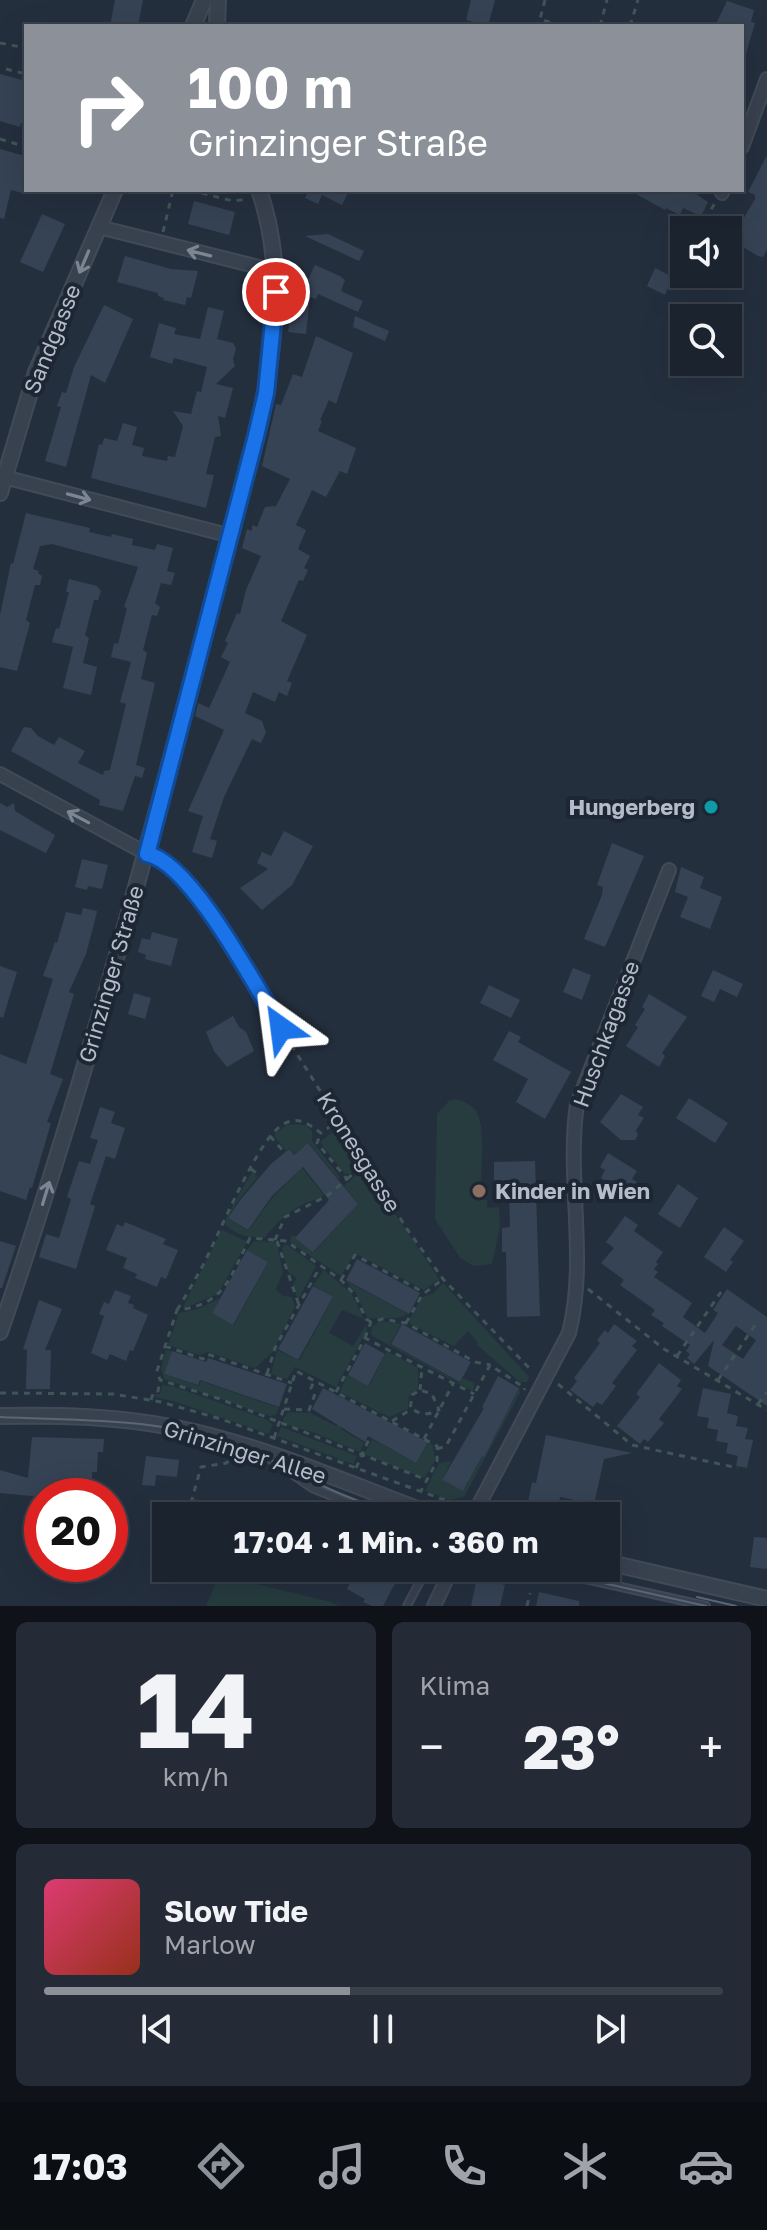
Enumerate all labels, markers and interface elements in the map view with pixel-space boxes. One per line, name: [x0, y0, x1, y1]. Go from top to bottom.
text: 100 m: [188, 53, 353, 120]
icon: right: [56, 56, 160, 160]
text: Grinzinger Straße: [188, 121, 488, 164]
map controls: [670, 216, 742, 376]
button: sound: [670, 216, 742, 288]
one-way arrow: [187, 244, 213, 259]
one-way arrow: [75, 249, 90, 274]
pin: [242, 258, 310, 326]
icon: arrive: [254, 270, 298, 314]
street label: Sandgasse: [17, 280, 86, 397]
button: search: [670, 304, 742, 376]
one-way arrow: [66, 490, 92, 505]
place label: Hungerberg: [568, 793, 695, 820]
marker: Hungerberg: [702, 798, 720, 816]
one-way arrow: [67, 808, 91, 824]
street label: Grinzinger Straße: [72, 882, 149, 1066]
street label: Huschkagasse: [567, 957, 645, 1111]
position arrow: [239, 986, 323, 1070]
street label: Kronesgasse: [312, 1087, 407, 1217]
place label: Kinder in Wien: [495, 1177, 650, 1204]
one-way arrow: [39, 1181, 54, 1207]
marker: Kinder in Wien: [470, 1182, 488, 1200]
street label: Grinzinger Allee: [161, 1414, 330, 1489]
speed limit sign: 20: [24, 1478, 128, 1582]
text: 17:04 · 1 Min. · 360 m: [233, 1524, 539, 1560]
text: 14: [136, 1646, 255, 1771]
text: Klima: [420, 1670, 490, 1701]
text: 23°: [523, 1710, 620, 1782]
text: −: [420, 1720, 444, 1773]
text: +: [699, 1720, 723, 1773]
text: km/h: [163, 1761, 229, 1792]
text: Slow Tide: [164, 1893, 308, 1929]
text: Marlow: [164, 1929, 256, 1960]
icon: previous: [135, 2007, 179, 2051]
icon: pause: [361, 2007, 405, 2051]
icon: next: [588, 2007, 632, 2051]
icon: directions: [193, 2138, 249, 2194]
icon: music: [314, 2138, 370, 2194]
icon: phone: [436, 2138, 492, 2194]
icon: climate: [557, 2138, 613, 2194]
icon: car: [678, 2138, 734, 2194]
text: 17:03: [33, 2145, 128, 2188]

